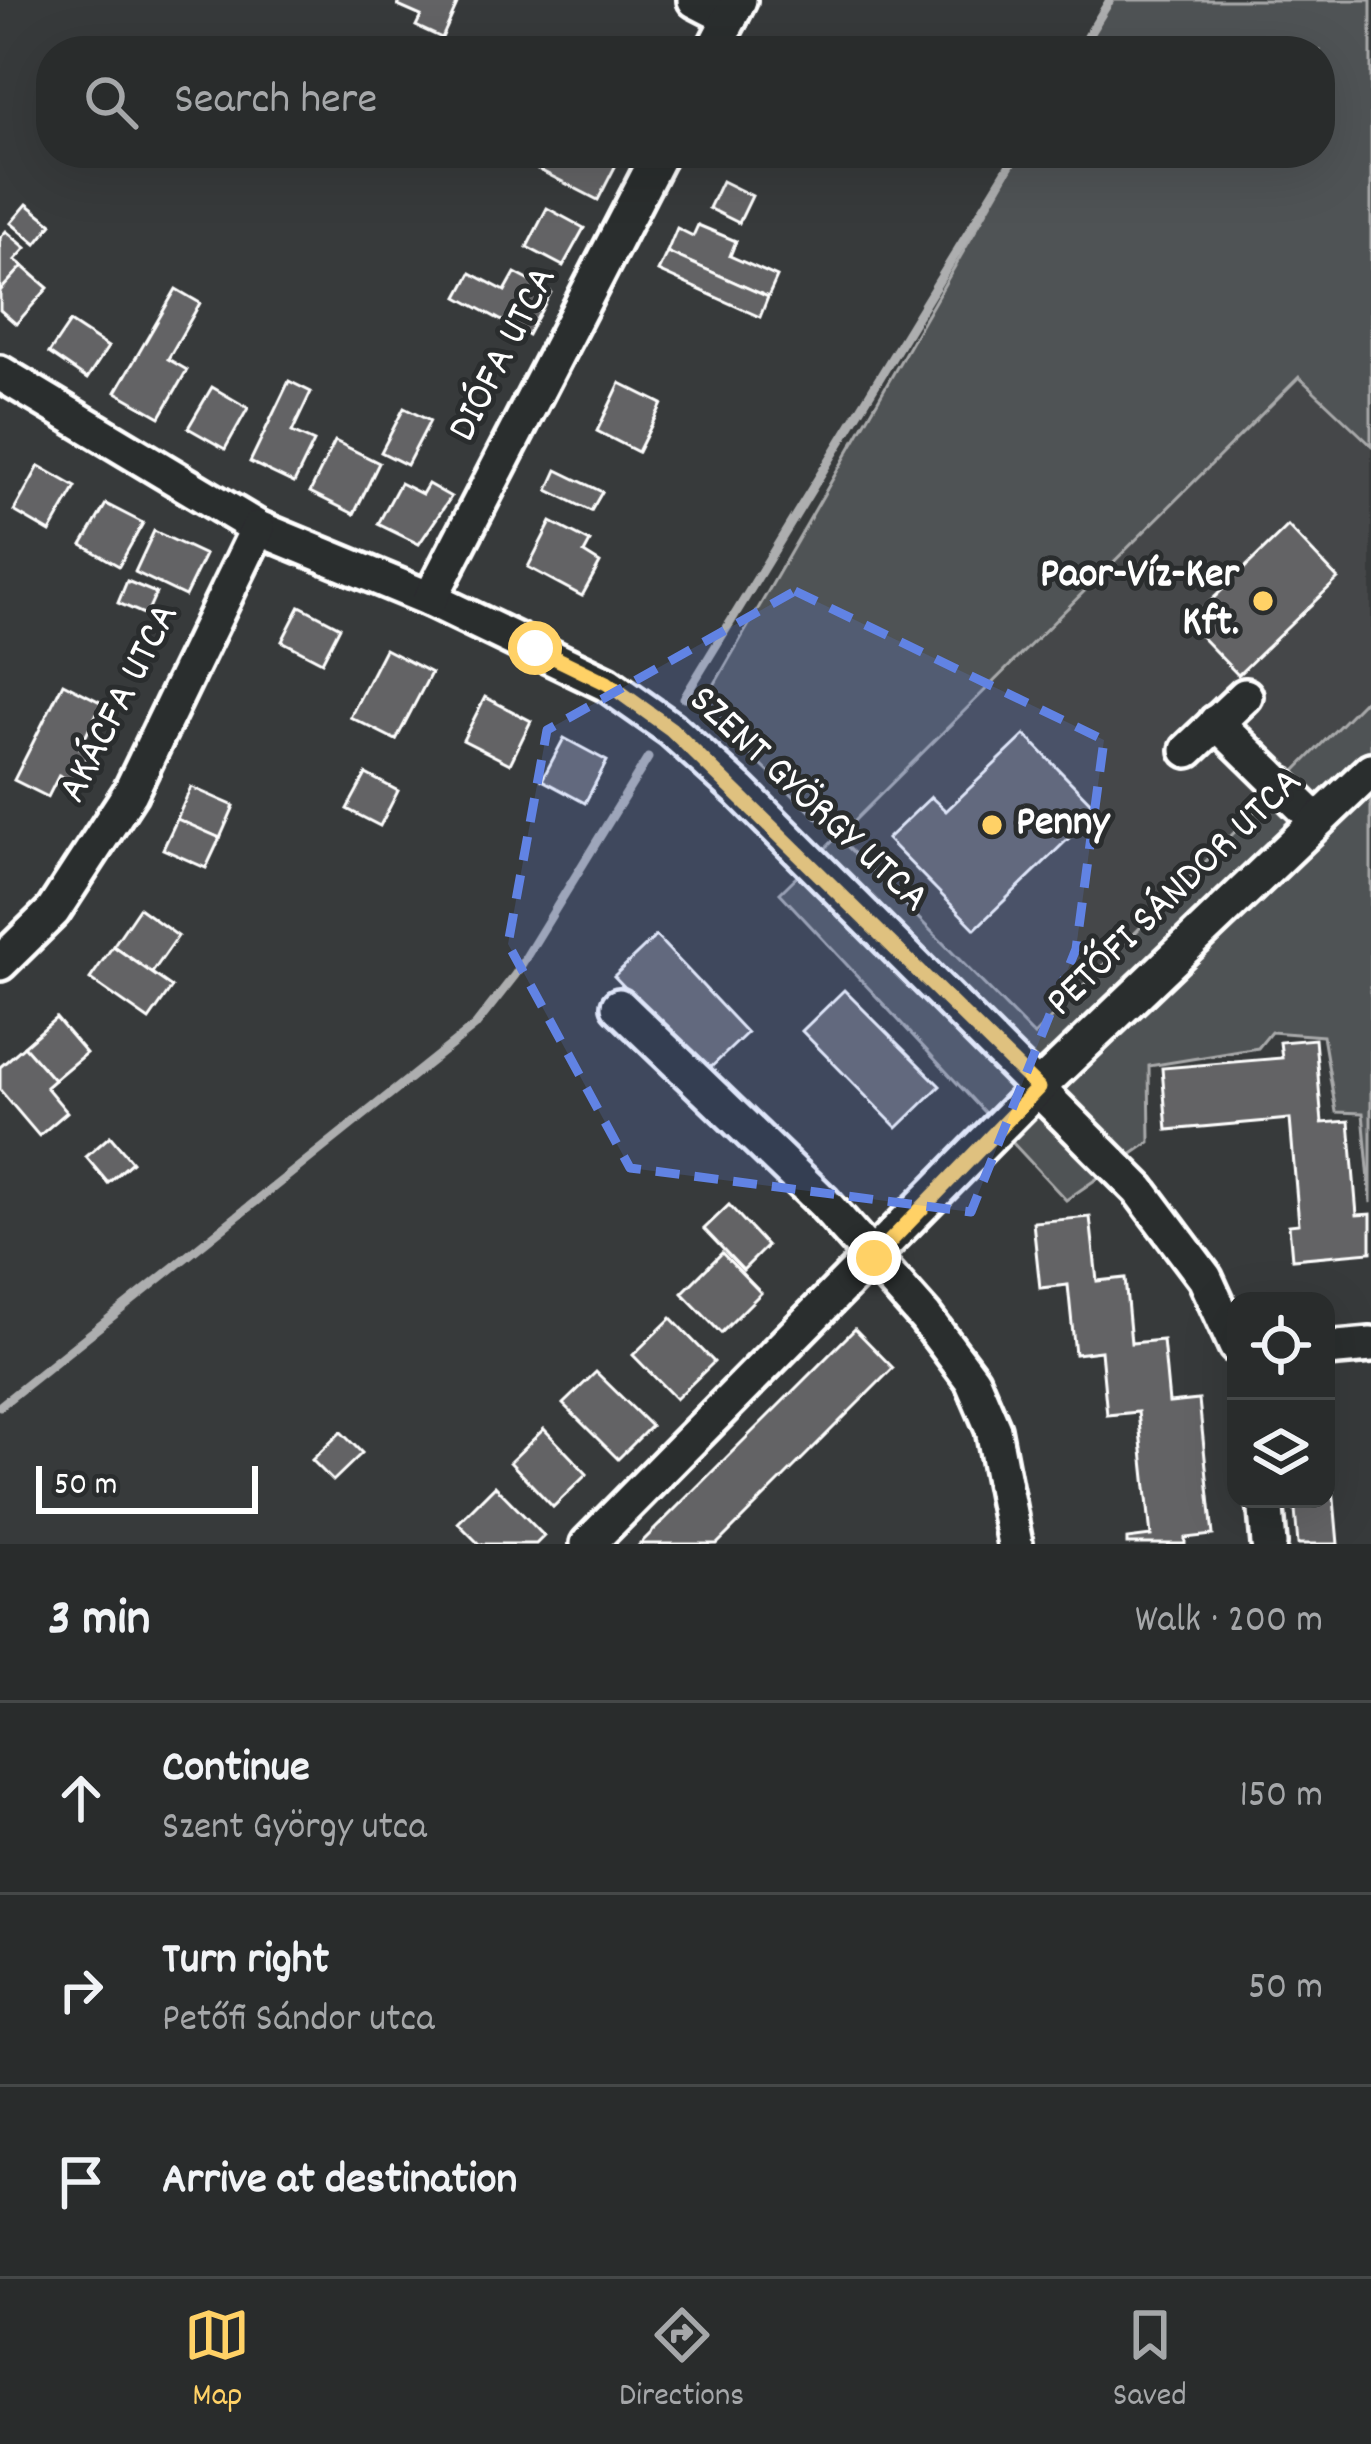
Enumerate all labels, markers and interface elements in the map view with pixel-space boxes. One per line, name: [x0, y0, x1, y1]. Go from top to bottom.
search box: [36, 36, 1335, 168]
icon: search: [78, 69, 144, 135]
text: Search here: [174, 70, 377, 134]
street label: DIÓFA UTCA: [435, 257, 575, 453]
place label: Paor-Víz-Ker Kft.: [1040, 547, 1240, 655]
marker: Paor-Víz-Ker Kft.: [1250, 588, 1276, 614]
street label: AKÁCFA UTCA: [45, 594, 197, 814]
route start: [508, 621, 562, 675]
street label: SZENT GYÖRGY UTCA: [673, 673, 941, 929]
street label: PETŐFI SÁNDOR UTCA: [1034, 755, 1318, 1033]
place label: Penny: [1016, 795, 1111, 855]
marker: Penny: [979, 812, 1005, 838]
route end: [847, 1231, 901, 1285]
map controls: [1227, 1292, 1335, 1508]
button: locate: [1227, 1292, 1335, 1400]
button: layers: [1227, 1400, 1335, 1508]
scale bar: [36, 1460, 258, 1513]
text: 50 m: [54, 1463, 118, 1510]
text: 3 min: [48, 1586, 150, 1658]
text: Walk · 200 m: [1135, 1595, 1323, 1650]
text: Continue: [162, 1738, 310, 1802]
icon: ahead: [48, 1765, 114, 1831]
text: 150 m: [1239, 1770, 1323, 1825]
text: Szent György utca: [162, 1802, 427, 1857]
text: Turn right: [162, 1930, 329, 1994]
icon: right: [48, 1957, 114, 2023]
text: 50 m: [1248, 1962, 1323, 2017]
text: Petőfi Sándor utca: [162, 1994, 434, 2049]
icon: arrive: [48, 2149, 114, 2215]
text: Arrive at destination: [162, 2150, 517, 2214]
tab: Map: [184, 2302, 250, 2421]
tab: Directions: [619, 2302, 744, 2421]
tab: Saved: [1113, 2302, 1187, 2421]

